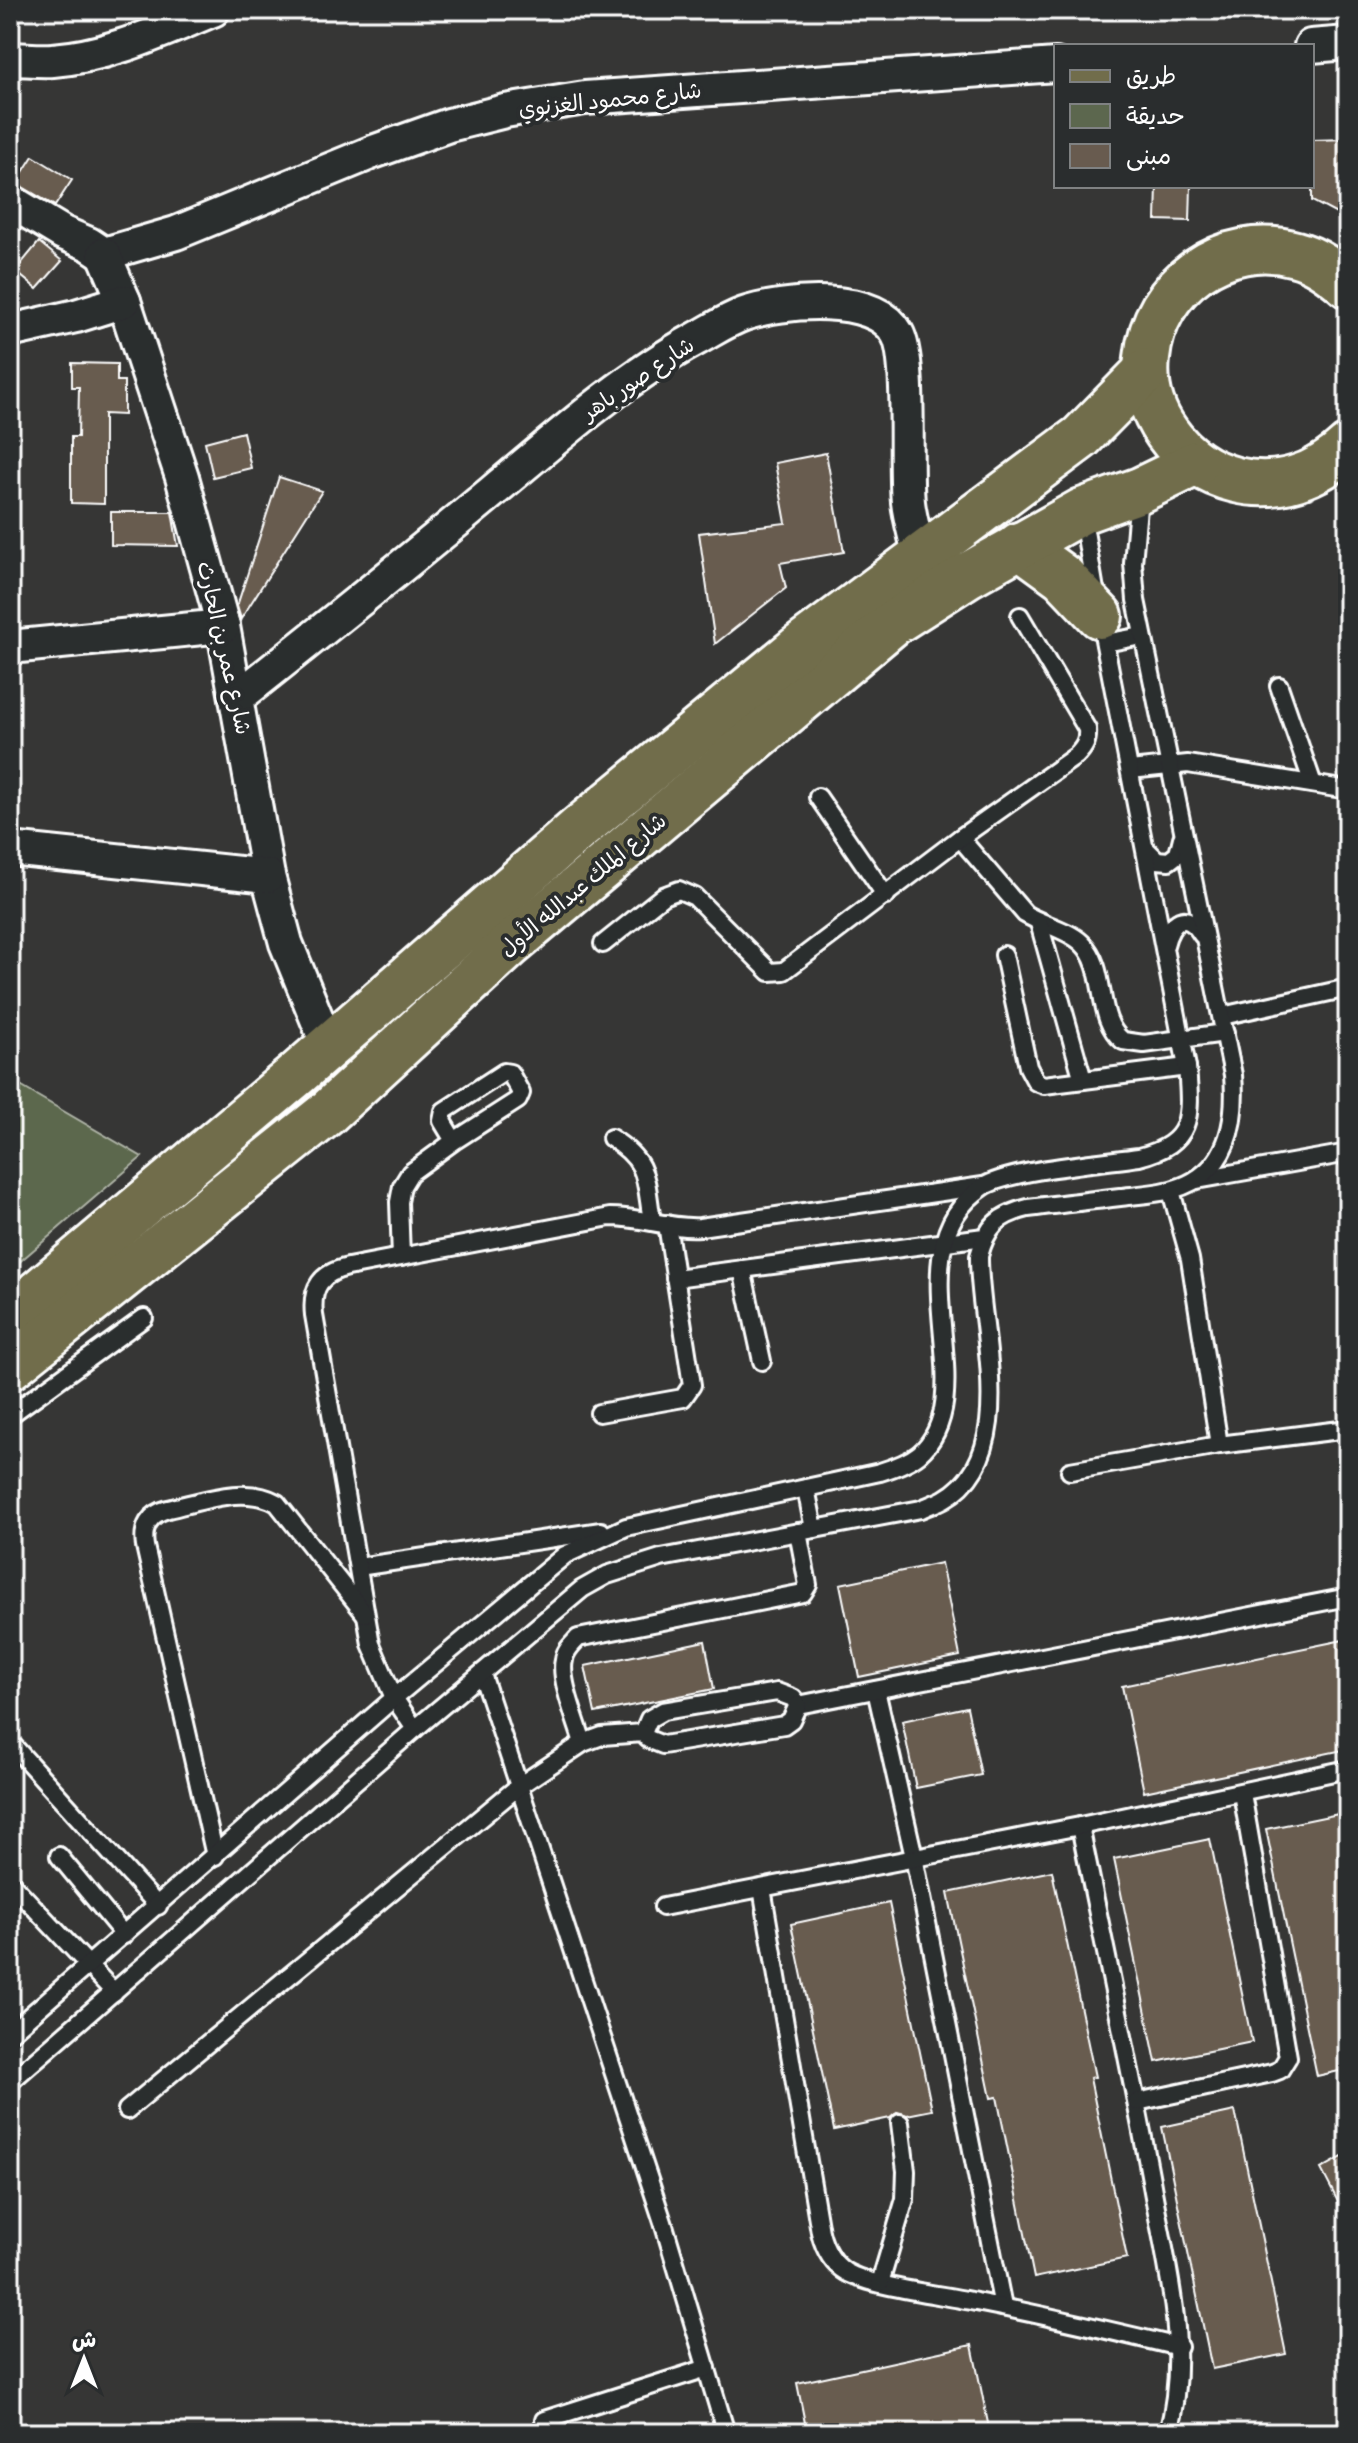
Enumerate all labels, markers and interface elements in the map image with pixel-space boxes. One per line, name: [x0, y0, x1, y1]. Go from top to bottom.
legend: [1054, 44, 1314, 188]
text: طريق: [1126, 62, 1176, 91]
street label: شارع محمود الغزنوي: [517, 76, 703, 126]
text: حديقة: [1126, 102, 1185, 131]
text: مبنى: [1126, 142, 1171, 171]
street label: شارع صور باهر: [575, 331, 700, 429]
street label: شارع عمر بن الحارث: [189, 559, 258, 738]
street label: شارع الملك عبدالله الأول: [492, 805, 673, 964]
north arrow: [44, 2319, 124, 2399]
text: ش: [72, 2326, 96, 2354]

